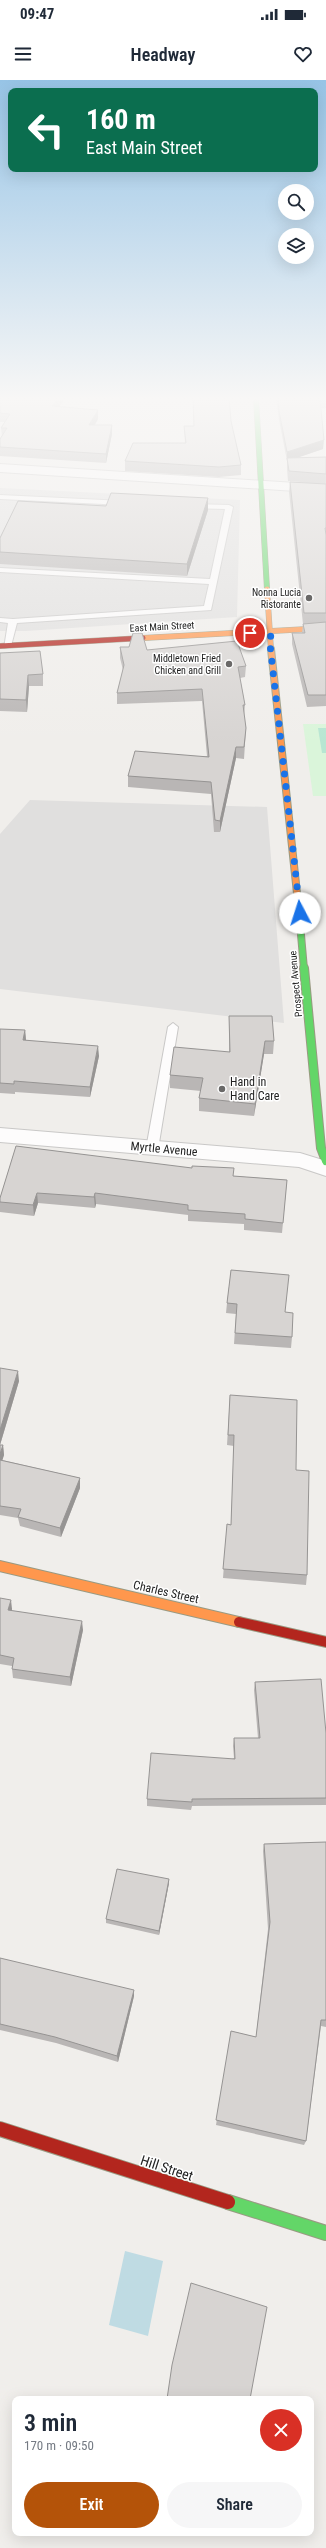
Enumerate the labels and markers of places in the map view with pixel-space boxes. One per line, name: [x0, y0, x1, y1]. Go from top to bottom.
place label: Nonna Lucia Ristorante: [252, 587, 301, 610]
marker: Nonna Lucia Ristorante: [304, 593, 314, 603]
pin: [233, 616, 267, 650]
place label: Middletown Fried Chicken and Grill: [153, 653, 221, 676]
marker: Middletown Fried Chicken and Grill: [224, 659, 234, 669]
place label: Hand in Hand Care: [230, 1075, 280, 1103]
marker: Hand in Hand Care: [217, 1084, 227, 1094]

